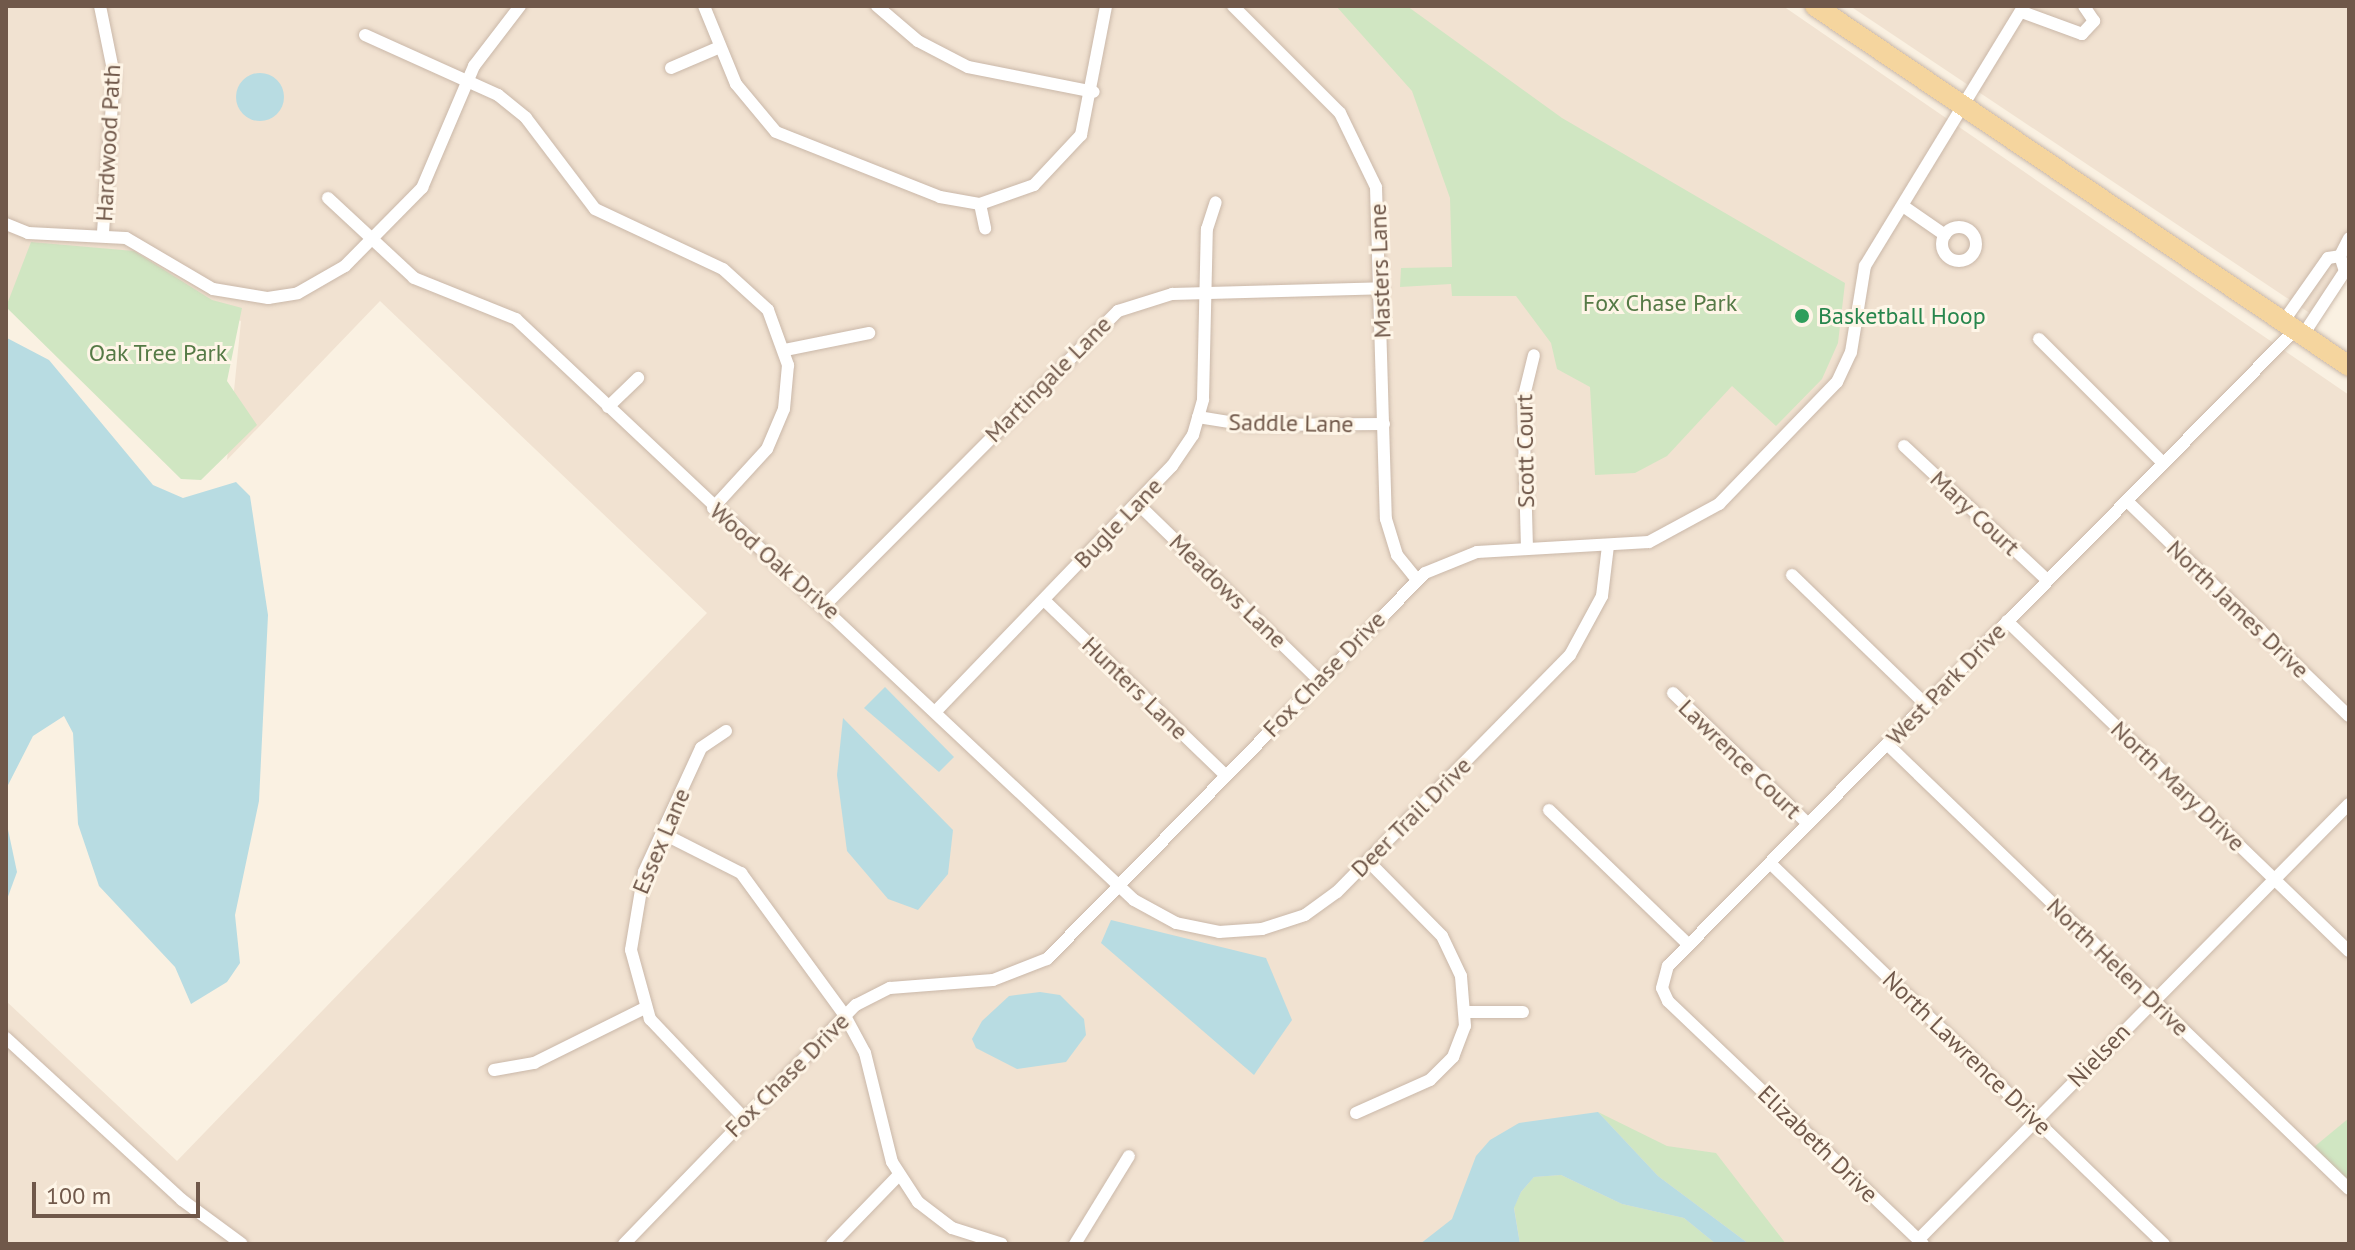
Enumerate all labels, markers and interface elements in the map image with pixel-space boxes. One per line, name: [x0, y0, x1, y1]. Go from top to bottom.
street label: Hardwood Path: [90, 64, 126, 222]
street label: Masters Lane: [1363, 203, 1397, 339]
park label: Fox Chase Park: [1582, 289, 1738, 317]
place label: Basketball Hoop: [1818, 302, 1986, 330]
marker: Basketball Hoop: [1793, 307, 1811, 325]
street label: Martingale Lane: [979, 310, 1117, 448]
park label: Oak Tree Park: [88, 339, 228, 367]
street label: Scott Court: [1510, 394, 1540, 508]
street label: Saddle Lane: [1228, 408, 1354, 438]
street label: Mary Court: [1924, 464, 2026, 562]
street label: Bugle Lane: [1068, 472, 1168, 574]
street label: Wood Oak Drive: [704, 496, 846, 626]
street label: Meadows Lane: [1163, 528, 1293, 654]
street label: North James Drive: [2161, 534, 2315, 684]
street label: Fox Chase Drive: [1256, 605, 1392, 743]
street label: West Park Drive: [1880, 616, 2012, 752]
street label: Hunters Lane: [1076, 630, 1194, 746]
street label: Lawrence Court: [1673, 693, 1807, 825]
street label: North Mary Drive: [2105, 715, 2251, 857]
street label: Deer Trail Drive: [1345, 751, 1477, 883]
street label: Essex Lane: [626, 784, 696, 898]
street label: North Helen Drive: [2041, 892, 2195, 1042]
street label: North Lawrence Drive: [1877, 965, 2057, 1141]
street label: Fox Chase Drive: [719, 1007, 855, 1143]
street label: Nielsen: [2062, 1017, 2136, 1093]
street label: Elizabeth Drive: [1752, 1080, 1884, 1208]
scale bar: [36, 1166, 204, 1216]
text: 100 m: [46, 1180, 111, 1211]

